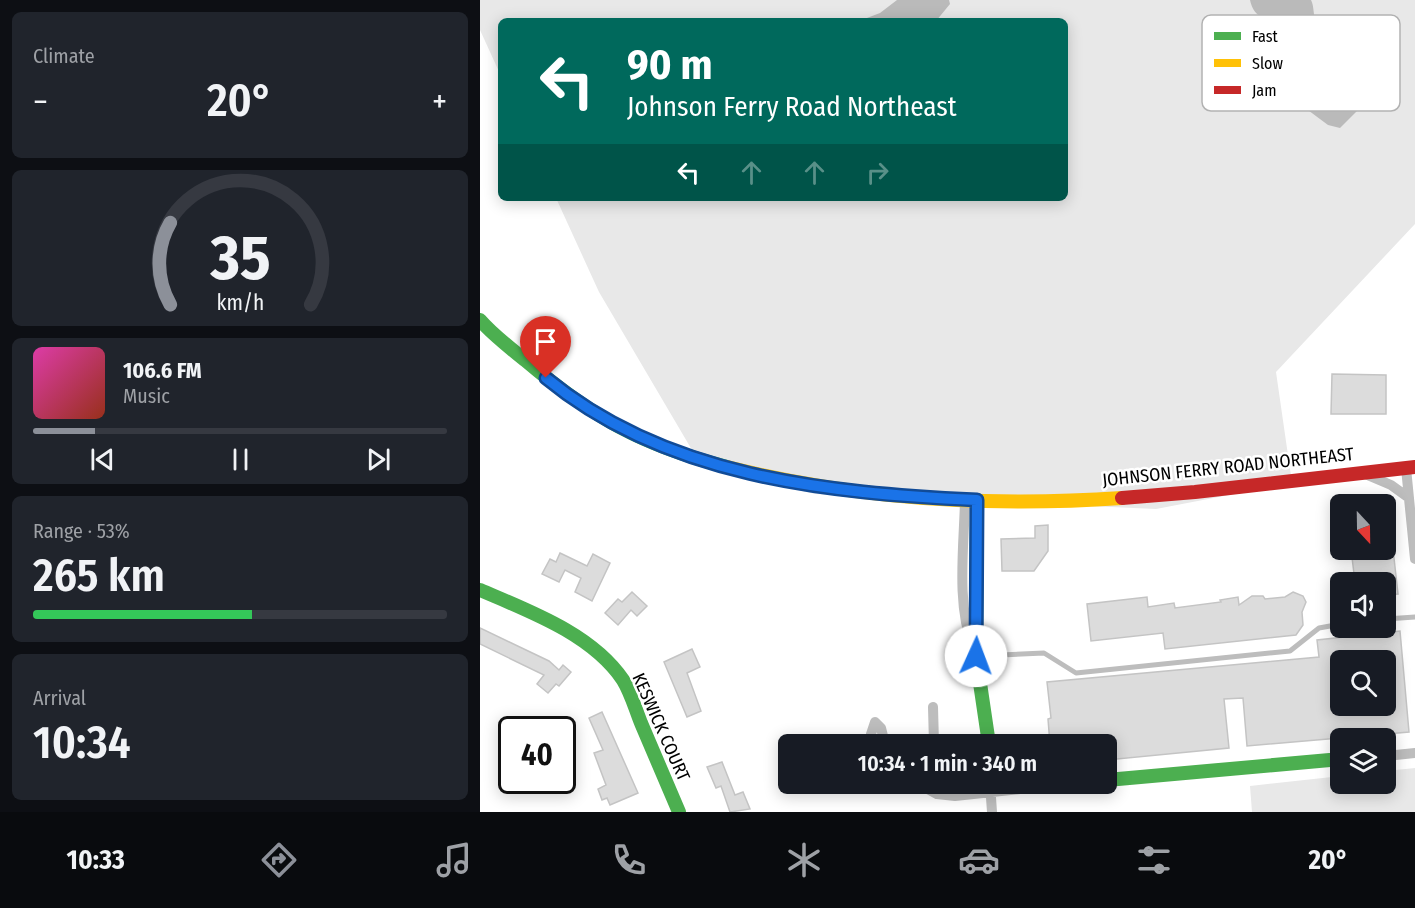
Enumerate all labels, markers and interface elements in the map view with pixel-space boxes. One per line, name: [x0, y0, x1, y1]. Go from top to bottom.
legend: [1202, 15, 1400, 111]
text: Fast: [1252, 27, 1279, 46]
text: 90 m: [627, 40, 712, 90]
icon: left: [528, 42, 606, 120]
text: Climate: [33, 44, 95, 68]
text: Slow: [1252, 54, 1283, 73]
text: 20°: [207, 74, 273, 128]
text: Jam: [1252, 81, 1277, 100]
text: −: [33, 82, 48, 122]
text: +: [432, 82, 447, 122]
text: Johnson Ferry Road Northeast: [627, 91, 957, 123]
icon: left: [672, 156, 705, 189]
icon: ahead: [735, 156, 768, 189]
icon: ahead: [798, 156, 831, 189]
icon: right: [861, 156, 894, 189]
text: 35: [209, 221, 270, 296]
text: km/h: [216, 290, 264, 316]
pin: [520, 316, 571, 378]
icon: arrive: [529, 325, 562, 358]
text: 106.6 FM: [123, 357, 202, 384]
text: Music: [123, 384, 170, 408]
icon: previous: [86, 443, 119, 476]
icon: pause: [224, 443, 257, 476]
icon: next: [362, 443, 395, 476]
street label: JOHNSON FERRY ROAD NORTHEAST: [1101, 443, 1355, 491]
north arrow: [1330, 494, 1396, 560]
map controls: [1330, 494, 1396, 794]
text: Range · 53%: [33, 519, 130, 543]
text: 265 km: [33, 549, 165, 603]
button: sound: [1330, 572, 1396, 638]
position arrow: [944, 624, 1008, 688]
button: search: [1330, 650, 1396, 716]
street label: KESWICK COURT: [627, 669, 695, 785]
text: Arrival: [33, 686, 86, 710]
text: 10:34: [33, 716, 131, 770]
speed limit sign: 40: [498, 716, 576, 794]
button: layers: [1330, 728, 1396, 794]
text: 10:34 · 1 min · 340 m: [858, 750, 1037, 777]
icon: directions: [258, 839, 300, 881]
icon: music: [433, 839, 475, 881]
icon: phone: [608, 839, 650, 881]
icon: climate: [783, 839, 825, 881]
icon: car: [958, 839, 1000, 881]
icon: filters: [1133, 839, 1175, 881]
text: 10:33: [67, 844, 125, 876]
text: 20°: [1309, 844, 1348, 876]

